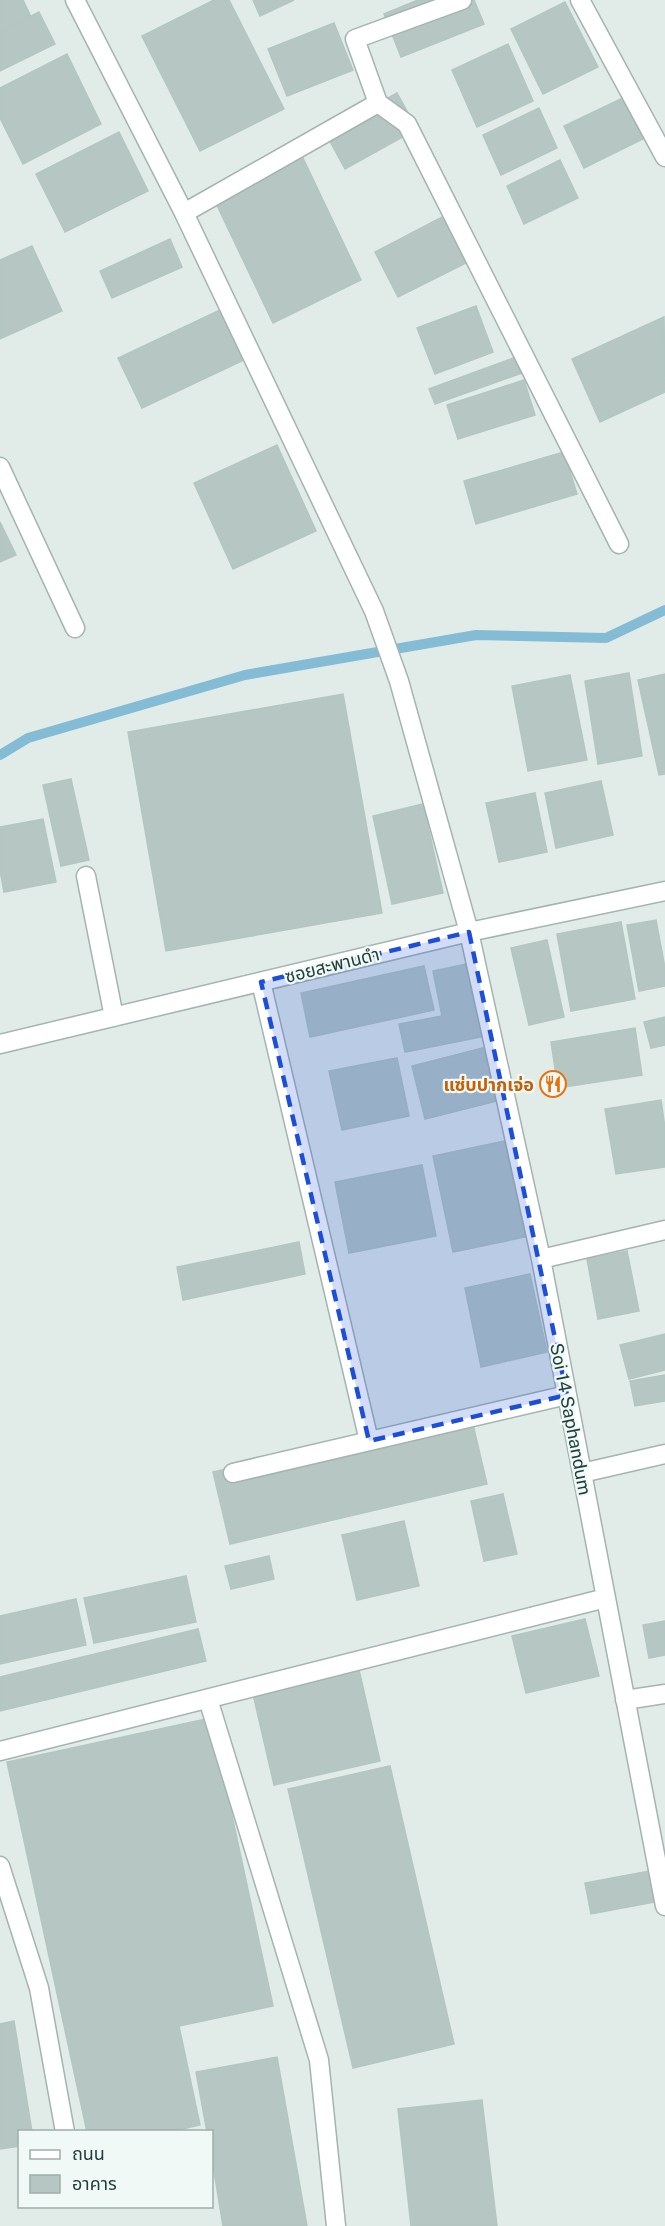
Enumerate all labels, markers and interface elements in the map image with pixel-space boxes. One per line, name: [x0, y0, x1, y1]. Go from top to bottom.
street label: ซอยสะพานดำ: [283, 943, 381, 987]
restaurant icon: แซ่บปากเจ่อ: [538, 1069, 568, 1099]
place label: แซ่บปากเจ่อ: [444, 1074, 534, 1095]
street label: Soi 14 Saphandum: [546, 1341, 596, 1497]
legend: [18, 2130, 213, 2208]
text: ถนน: [72, 2143, 105, 2164]
text: อาคาร: [72, 2173, 117, 2194]

